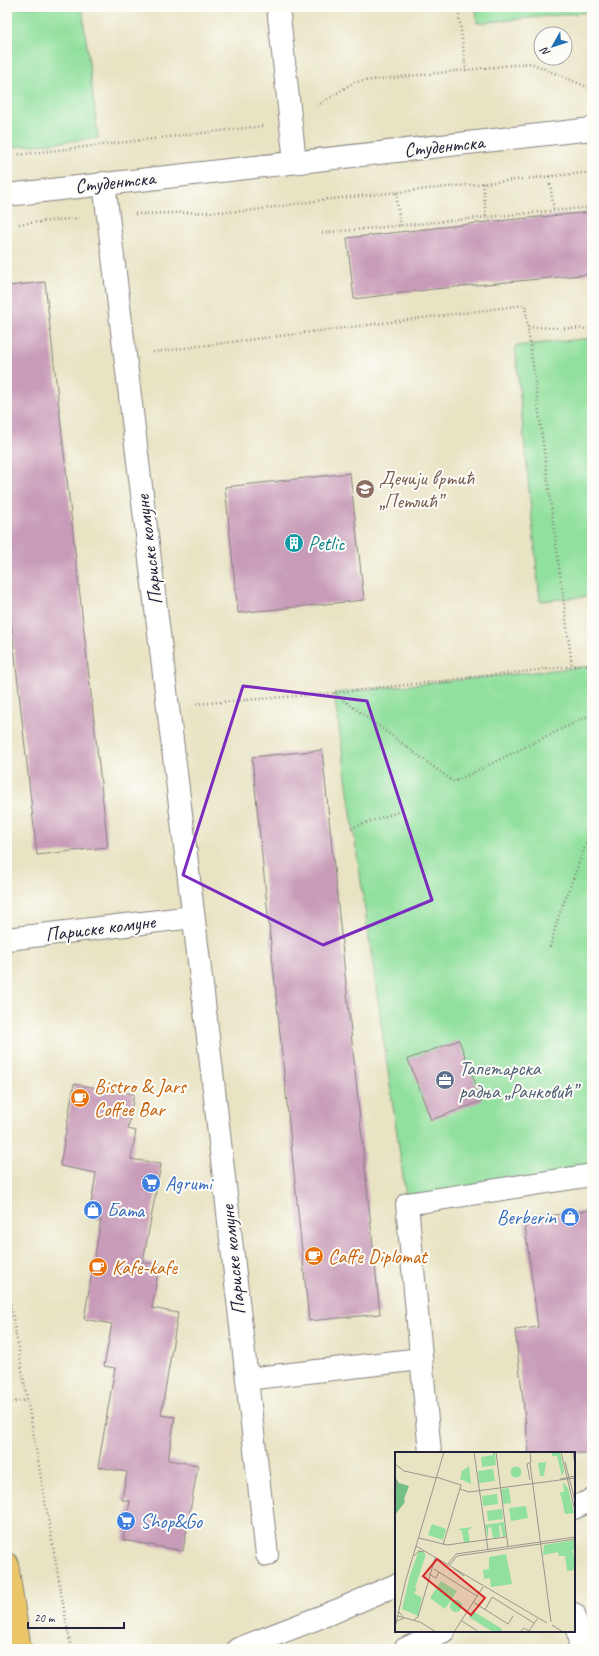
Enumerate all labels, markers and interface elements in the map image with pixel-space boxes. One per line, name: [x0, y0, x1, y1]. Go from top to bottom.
north arrow: [533, 26, 573, 66]
text: N: [536, 44, 553, 59]
street label: Студентска: [403, 129, 487, 163]
street label: Студентска: [74, 165, 158, 199]
place label: Дечији вртић „Петлић”: [379, 466, 475, 514]
school or university icon: Дечији вртић „Петлић”: [354, 478, 376, 500]
street label: Париске комуне: [130, 492, 168, 606]
place label: Petlic: [308, 531, 345, 556]
building icon: Petlic: [283, 532, 305, 554]
street label: Париске комуне: [44, 909, 158, 947]
place label: Тапетарска радња „Ранковић”: [459, 1056, 581, 1104]
office icon: Тапетарска радња „Ранковић”: [434, 1069, 456, 1091]
place label: Bistro & Jars Coffee Bar: [94, 1074, 188, 1122]
cafe icon: Bistro & Jars Coffee Bar: [69, 1087, 91, 1109]
place label: Agrumi: [165, 1171, 214, 1196]
supermarket icon: Agrumi: [140, 1172, 162, 1194]
place label: Бата: [107, 1198, 146, 1223]
shop icon: Бата: [82, 1199, 104, 1221]
street label: Париске комуне: [215, 1202, 251, 1316]
place label: Berberin: [497, 1205, 557, 1230]
shop icon: Berberin: [559, 1206, 581, 1228]
place label: Caffe Diplomat: [328, 1244, 429, 1269]
cafe icon: Caffe Diplomat: [303, 1245, 325, 1267]
place label: Kafe-kafe: [112, 1255, 179, 1280]
cafe icon: Kafe-kafe: [87, 1256, 109, 1278]
inset map: [395, 1452, 575, 1632]
place label: Shop&Go: [140, 1509, 203, 1534]
supermarket icon: Shop&Go: [115, 1510, 137, 1532]
scale bar: [28, 1604, 124, 1630]
text: 20 m: [34, 1610, 56, 1626]

